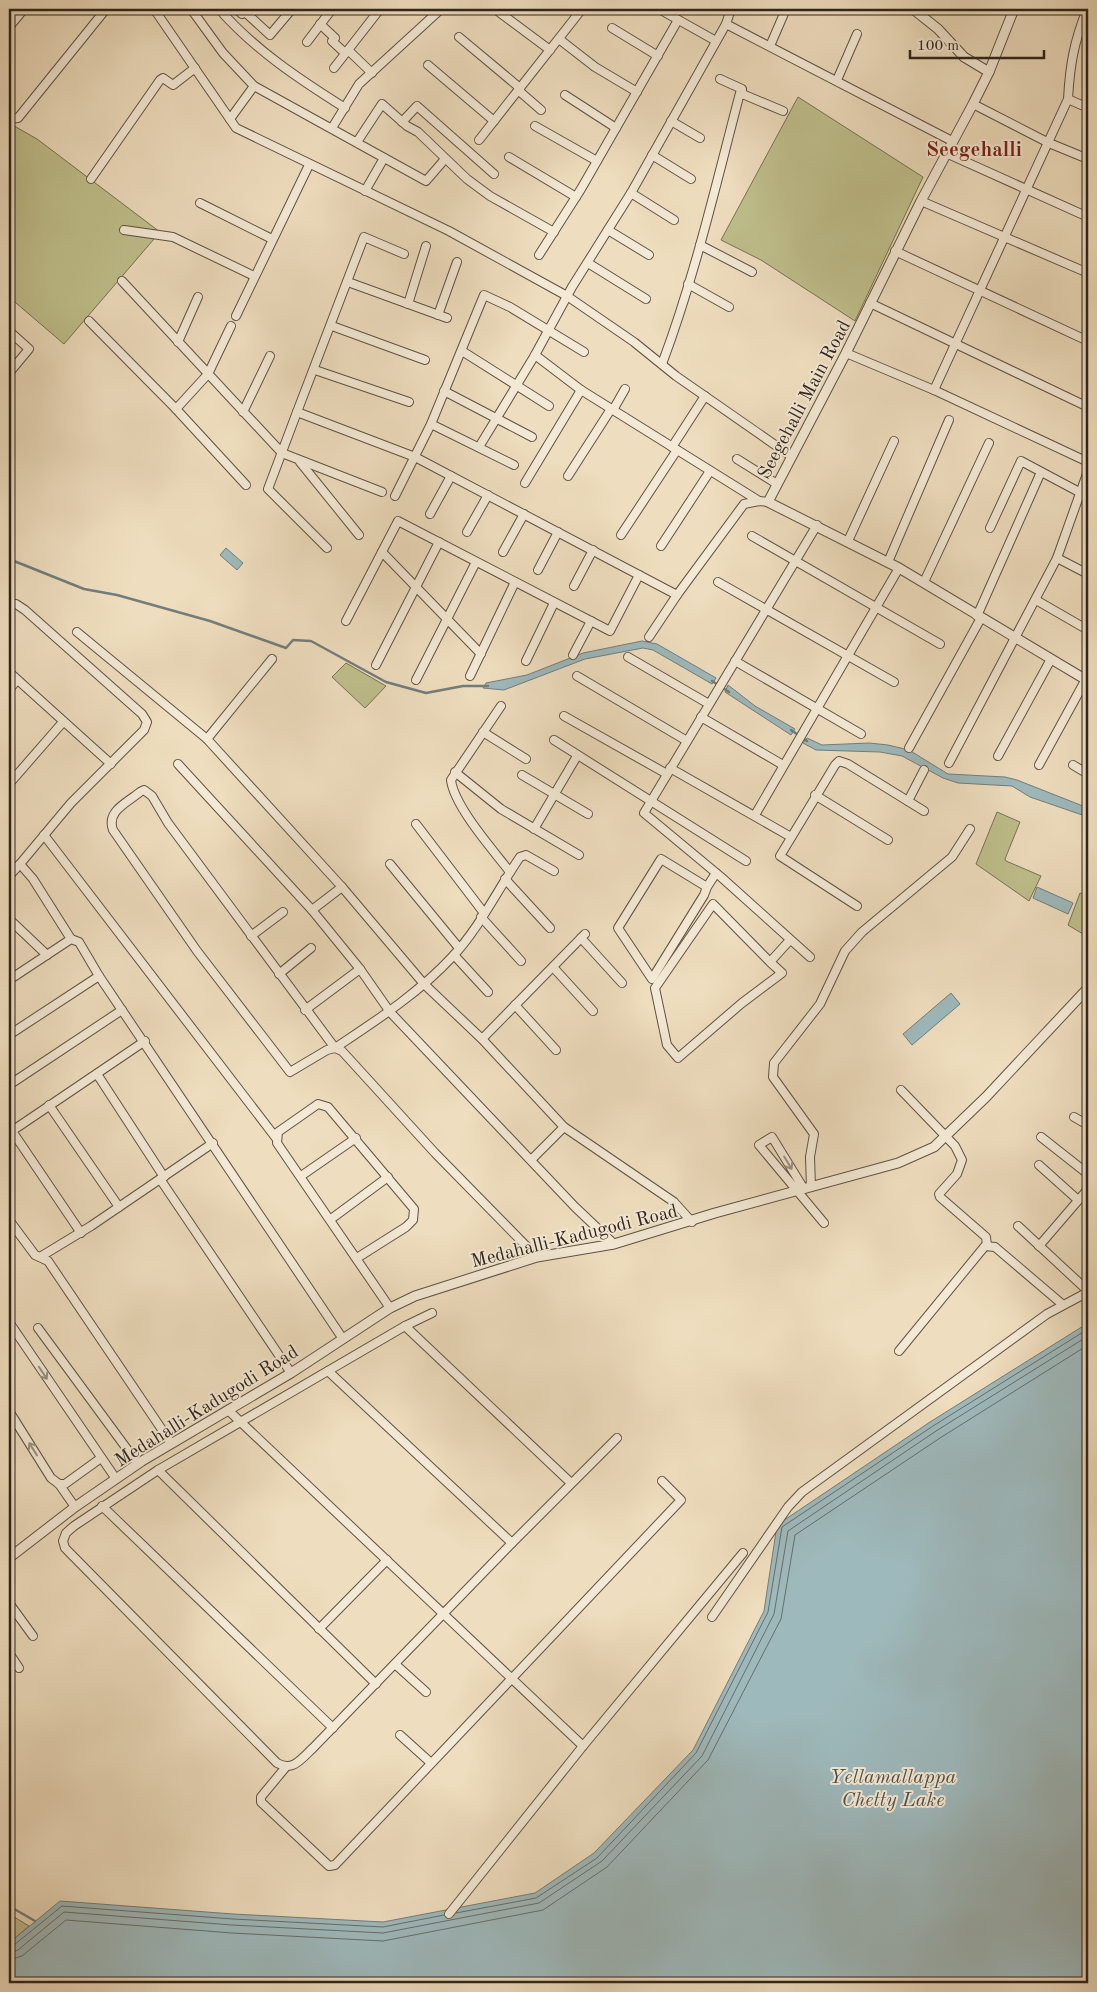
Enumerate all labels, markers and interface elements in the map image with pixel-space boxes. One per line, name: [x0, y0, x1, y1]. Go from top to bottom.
scale bar: [910, 28, 1043, 60]
text: 100 m: [917, 39, 959, 54]
district label: Seegehalli: [926, 140, 1022, 161]
street label: Seegehalli Main Road: [755, 317, 855, 483]
one-way arrow: [783, 1156, 793, 1170]
street label: Medahalli-Kadugodi Road: [469, 1203, 680, 1272]
street label: Medahalli-Kadugodi Road: [112, 1343, 302, 1471]
one-way arrow: [38, 1366, 49, 1380]
one-way arrow: [27, 1443, 37, 1457]
water label: Yellamallappa Chetty Lake: [830, 1768, 956, 1811]

